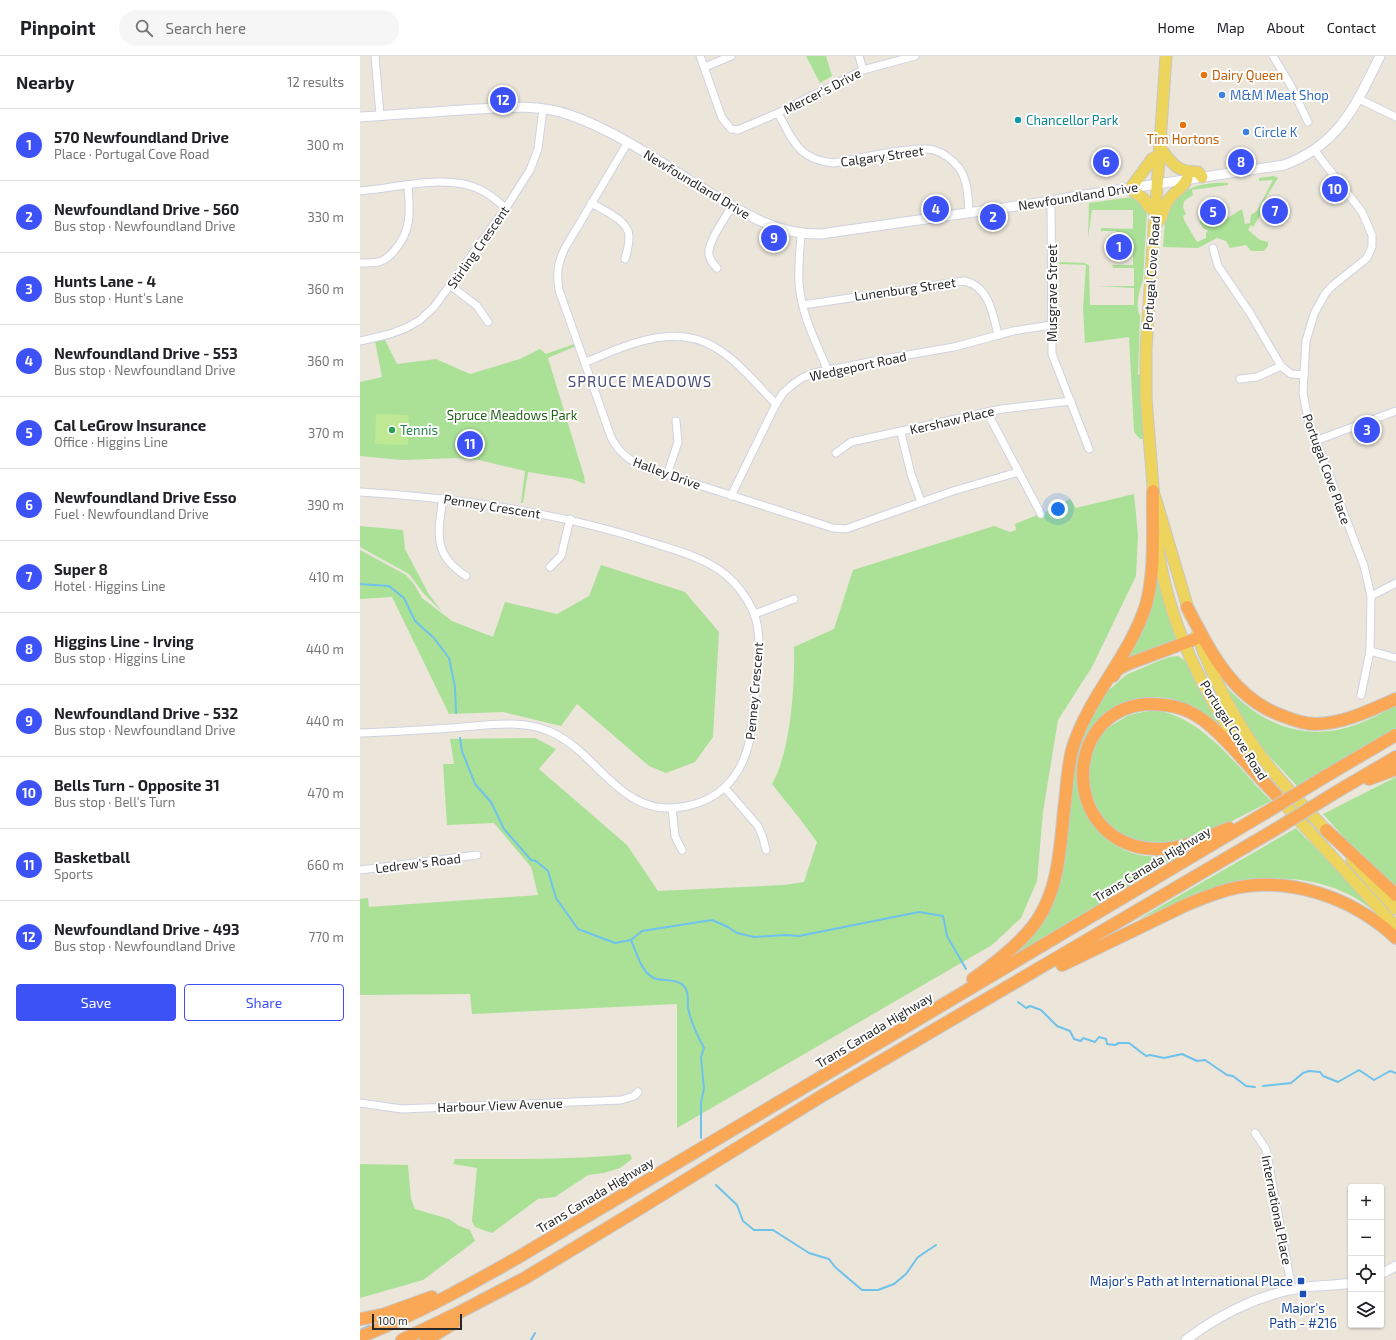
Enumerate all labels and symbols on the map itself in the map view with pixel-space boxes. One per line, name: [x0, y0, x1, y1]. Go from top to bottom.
street label: Mercer's Drive: [781, 65, 863, 117]
place label: Dairy Queen: [1212, 67, 1283, 83]
marker: Dairy Queen: [1199, 70, 1209, 80]
pin: 12: [490, 85, 516, 115]
place label: M&M Meat Shop: [1230, 87, 1329, 103]
marker: M&M Meat Shop: [1217, 90, 1227, 100]
place label: Chancellor Park: [1026, 112, 1119, 128]
marker: Chancellor Park: [1013, 115, 1023, 125]
marker: Tim Hortons: [1178, 120, 1188, 130]
place label: Circle K: [1254, 124, 1298, 140]
marker: Circle K: [1241, 127, 1251, 137]
place label: Tim Hortons: [1147, 131, 1219, 147]
street label: Calgary Street: [840, 142, 925, 170]
street label: Newfoundland Drive: [641, 146, 753, 222]
pin: 6: [1093, 147, 1119, 177]
pin: 8: [1228, 147, 1254, 177]
pin: 10: [1322, 174, 1348, 204]
street label: Newfoundland Drive: [1017, 179, 1139, 213]
pin: 4: [923, 194, 949, 224]
pin: 7: [1262, 196, 1288, 226]
pin: 5: [1200, 197, 1226, 227]
pin: 2: [980, 202, 1006, 232]
street label: Stirling Crescent: [444, 203, 512, 291]
street label: Portugal Cove Road: [1139, 215, 1163, 331]
pin: 9: [761, 223, 787, 253]
pin: 1: [1106, 232, 1132, 262]
street label: Musgrave Street: [1044, 244, 1060, 342]
street label: Lunenburg Street: [853, 274, 957, 304]
street label: Wedgeport Road: [808, 348, 908, 384]
district label: SPRUCE MEADOWS: [568, 372, 712, 390]
street label: Kershaw Place: [908, 403, 996, 437]
park label: Spruce Meadows Park: [447, 407, 578, 423]
street label: Portugal Cove Place: [1300, 411, 1354, 527]
pin: 3: [1354, 415, 1380, 445]
place label: Tennis: [400, 422, 438, 438]
marker: Tennis: [387, 425, 397, 435]
pin: 11: [457, 429, 483, 459]
street label: Halley Drive: [631, 453, 703, 493]
street label: Penney Crescent: [442, 490, 542, 522]
your location: [1048, 499, 1068, 519]
street label: Penney Crescent: [742, 641, 766, 740]
street label: Portugal Cove Road: [1197, 677, 1271, 783]
street label: Trans Canada Highway: [1091, 823, 1214, 905]
street label: Ledrew's Road: [374, 850, 462, 876]
street label: Trans Canada Highway: [813, 989, 936, 1071]
street label: Harbour View Avenue: [437, 1095, 563, 1115]
street label: Trans Canada Highway: [534, 1154, 657, 1236]
street label: International Place: [1259, 1154, 1295, 1266]
place label: Major's Path at International Place: [1090, 1273, 1293, 1289]
marker: Major's Path at International Place: [1296, 1276, 1306, 1286]
marker: Major's Path - #216: [1298, 1289, 1308, 1299]
place label: Major's Path - #216: [1269, 1300, 1337, 1331]
scale bar: [372, 1312, 462, 1331]

